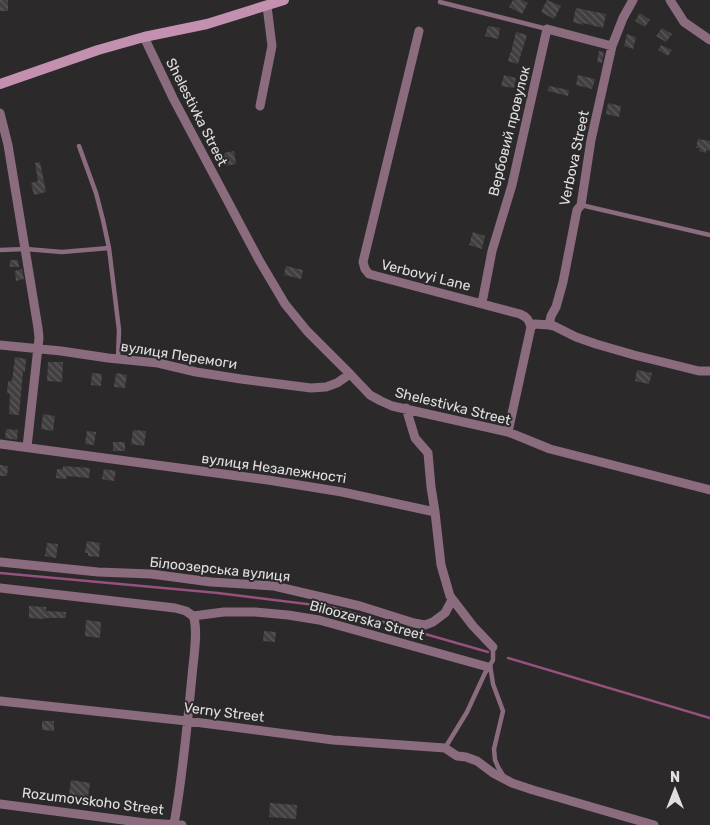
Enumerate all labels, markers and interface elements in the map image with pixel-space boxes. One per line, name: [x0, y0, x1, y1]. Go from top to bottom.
street label: Shelestivka Street: [162, 55, 231, 169]
street label: Вербовий провулок: [485, 64, 534, 198]
street label: Verbova Street: [556, 108, 593, 207]
street label: Verbovyi Lane: [379, 256, 473, 295]
street label: вулиця Перемоги: [120, 338, 238, 373]
street label: Shelestivka Street: [393, 384, 513, 429]
street label: вулиця Незалежності: [200, 450, 347, 487]
street label: Білоозерська вулиця: [149, 554, 291, 585]
street label: Biloozerska Street: [308, 597, 427, 644]
street label: Verny Street: [183, 699, 266, 726]
north arrow: [650, 765, 700, 815]
text: N: [670, 769, 680, 786]
street label: Rozumovskoho Street: [21, 784, 165, 819]

